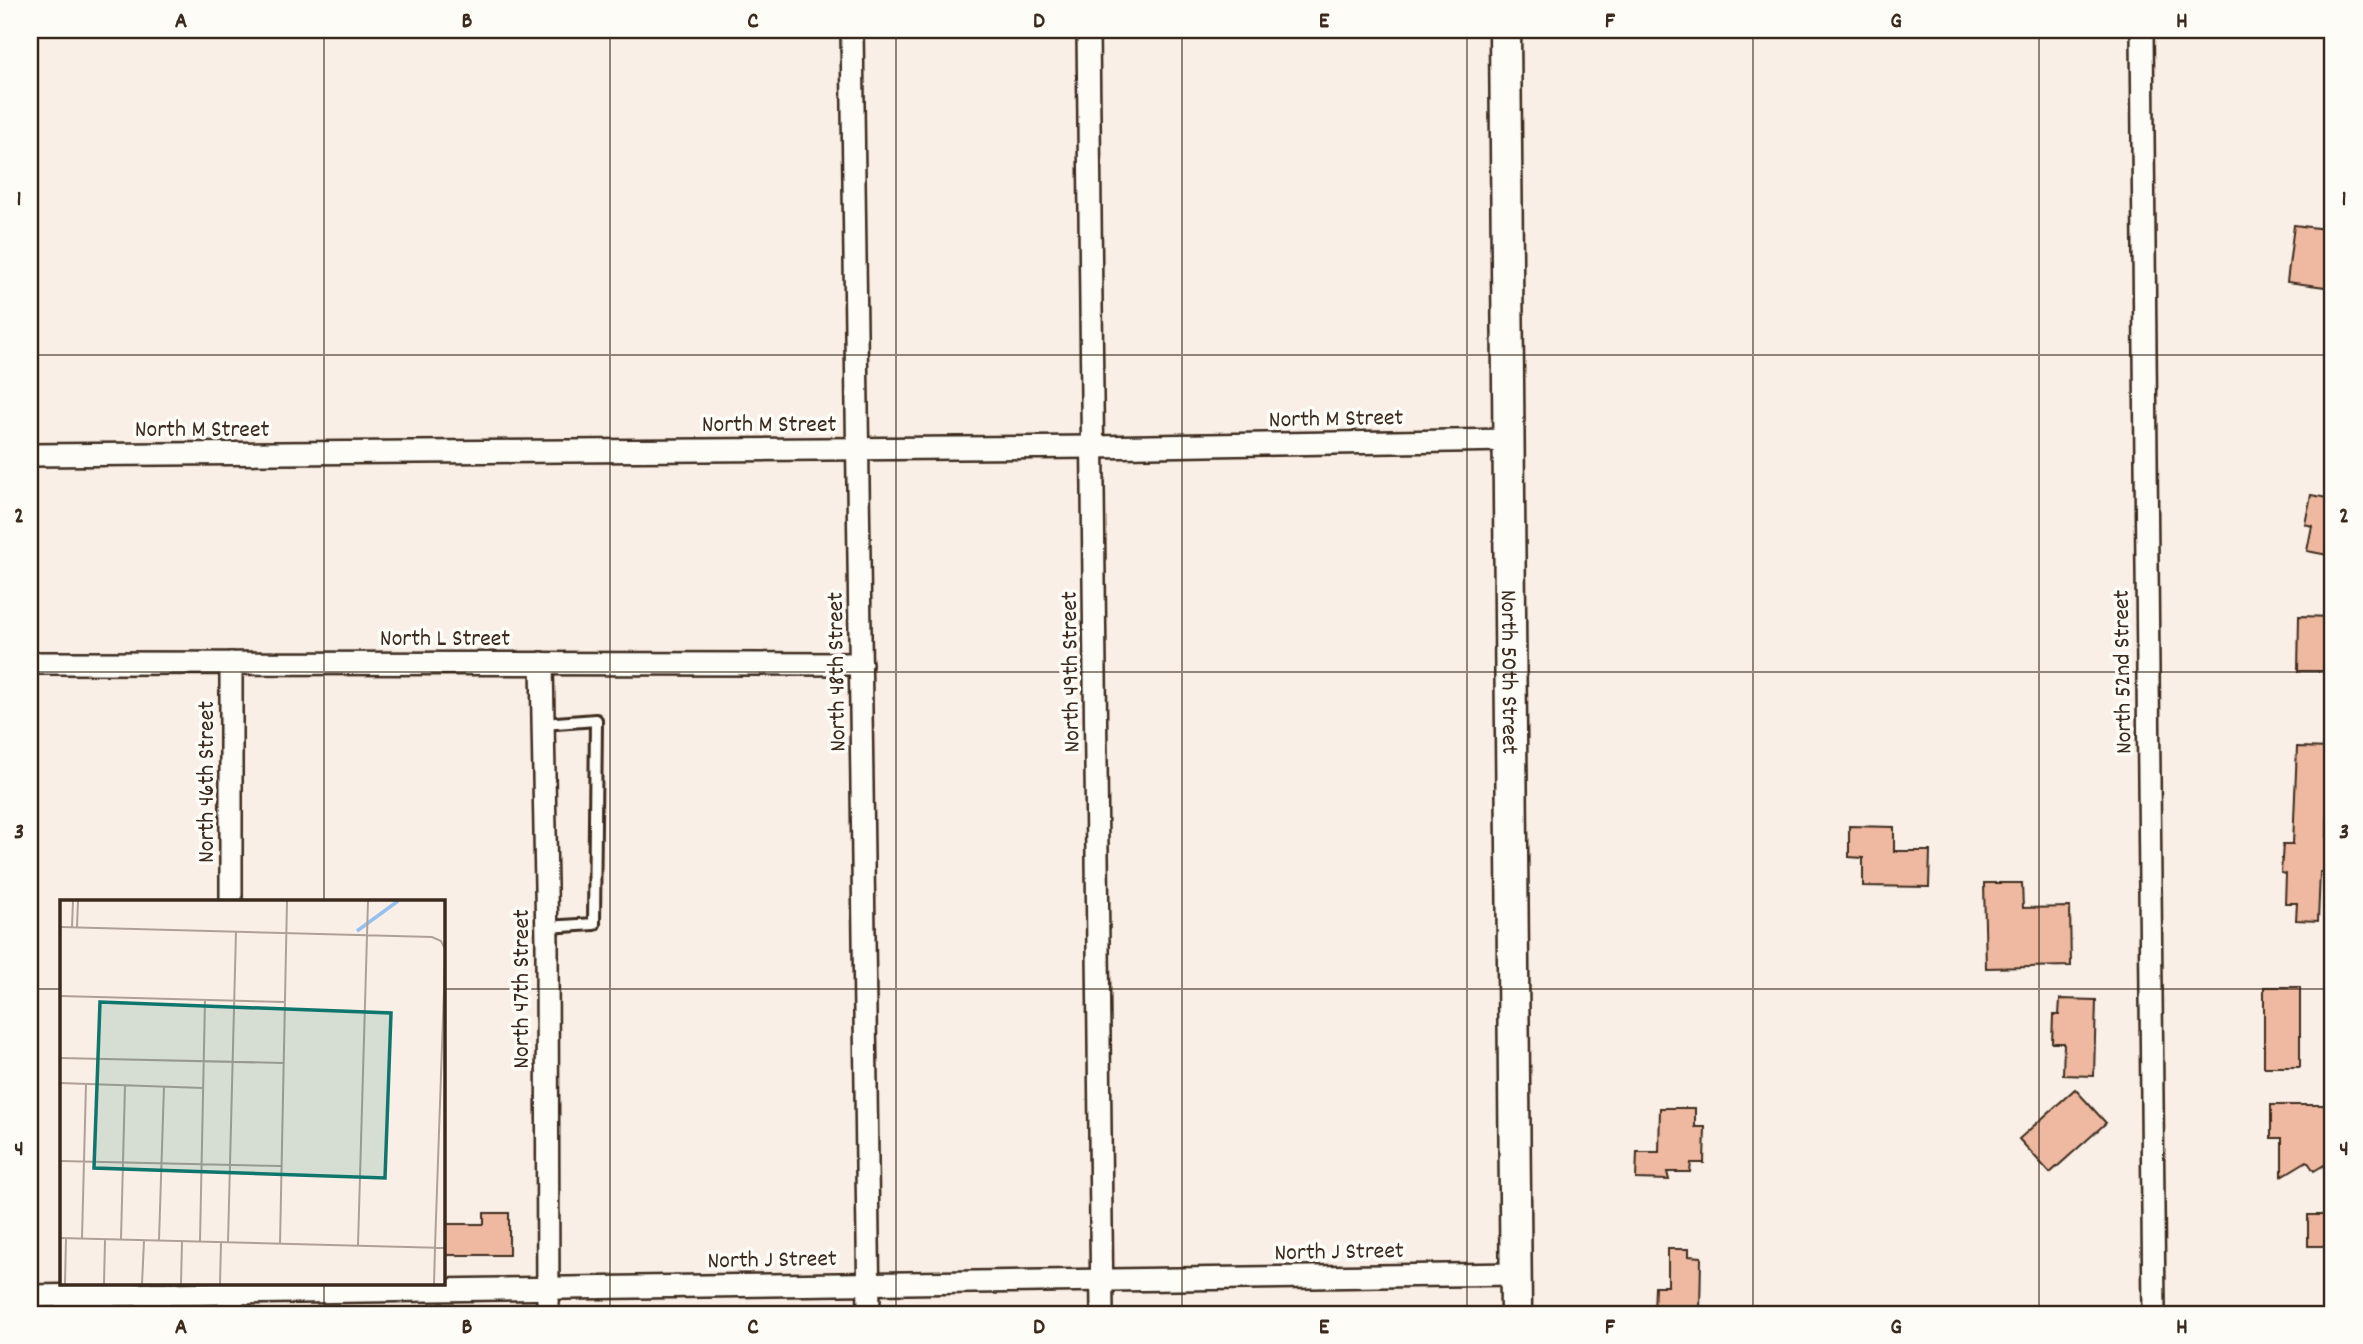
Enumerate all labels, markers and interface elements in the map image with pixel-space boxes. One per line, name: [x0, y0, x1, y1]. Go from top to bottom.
text: A: [175, 6, 187, 39]
text: B: [462, 6, 473, 39]
text: C: [747, 6, 759, 39]
text: D: [1033, 6, 1045, 39]
text: E: [1319, 6, 1330, 39]
text: F: [1605, 6, 1616, 39]
text: G: [1890, 6, 1902, 39]
text: H: [2176, 6, 2188, 39]
text: 1: [16, 184, 22, 217]
text: 1: [2341, 184, 2347, 217]
street label: North M Street: [1268, 402, 1404, 438]
street label: North M Street: [702, 409, 836, 443]
street label: North M Street: [135, 414, 269, 448]
text: 2: [14, 501, 24, 534]
text: 2: [2339, 501, 2349, 534]
street label: North 50th Street: [1490, 589, 1525, 755]
street label: North 52nd Street: [2106, 589, 2142, 755]
street label: North 49th Street: [1054, 591, 1090, 753]
street label: North 48th Street: [820, 592, 856, 752]
street label: North L Street: [380, 623, 510, 657]
street label: North 46th Street: [191, 701, 225, 863]
text: 3: [14, 817, 24, 850]
text: 3: [2339, 817, 2349, 850]
inset map: [60, 900, 444, 1284]
street label: North 47th Street: [506, 909, 540, 1069]
text: 4: [14, 1134, 24, 1167]
text: 4: [2339, 1134, 2349, 1167]
street label: North J Street: [1274, 1235, 1404, 1271]
street label: North J Street: [707, 1243, 837, 1279]
text: A: [175, 1312, 187, 1344]
text: B: [462, 1312, 473, 1344]
text: C: [747, 1312, 759, 1344]
text: D: [1033, 1312, 1045, 1344]
text: E: [1319, 1312, 1330, 1344]
text: F: [1605, 1312, 1616, 1344]
text: G: [1890, 1312, 1902, 1344]
text: H: [2176, 1312, 2188, 1344]

